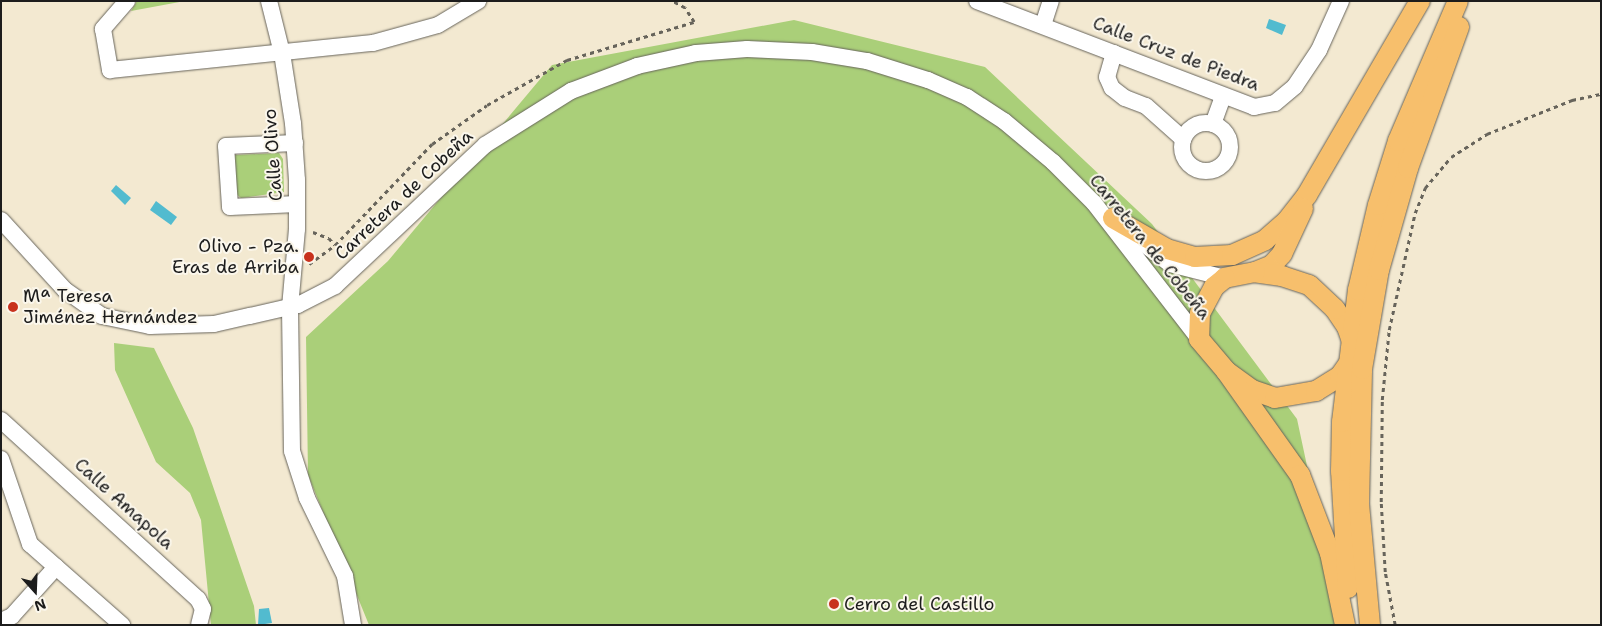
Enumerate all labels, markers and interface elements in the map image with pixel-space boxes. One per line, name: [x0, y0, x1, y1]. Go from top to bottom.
street label: Calle Cruz de Piedra: [1090, 12, 1262, 96]
street label: Calle Olivo: [259, 108, 287, 202]
street label: Carretera de Cobeña: [331, 125, 477, 265]
street label: Carretera de Cobeña: [1085, 170, 1215, 324]
place label: Olivo - Pza. Eras de Arriba: [172, 236, 299, 278]
marker: Olivo - Pza. Eras de Arriba: [303, 251, 315, 263]
place label: Mª Teresa Jiménez Hernández: [23, 286, 198, 328]
marker: Mª Teresa Jiménez Hernández: [7, 301, 19, 313]
street label: Calle Amapola: [70, 454, 178, 554]
north arrow: [10, 566, 60, 616]
place label: Cerro del Castillo: [844, 593, 994, 615]
text: N: [32, 595, 48, 615]
marker: Cerro del Castillo: [828, 598, 840, 610]

